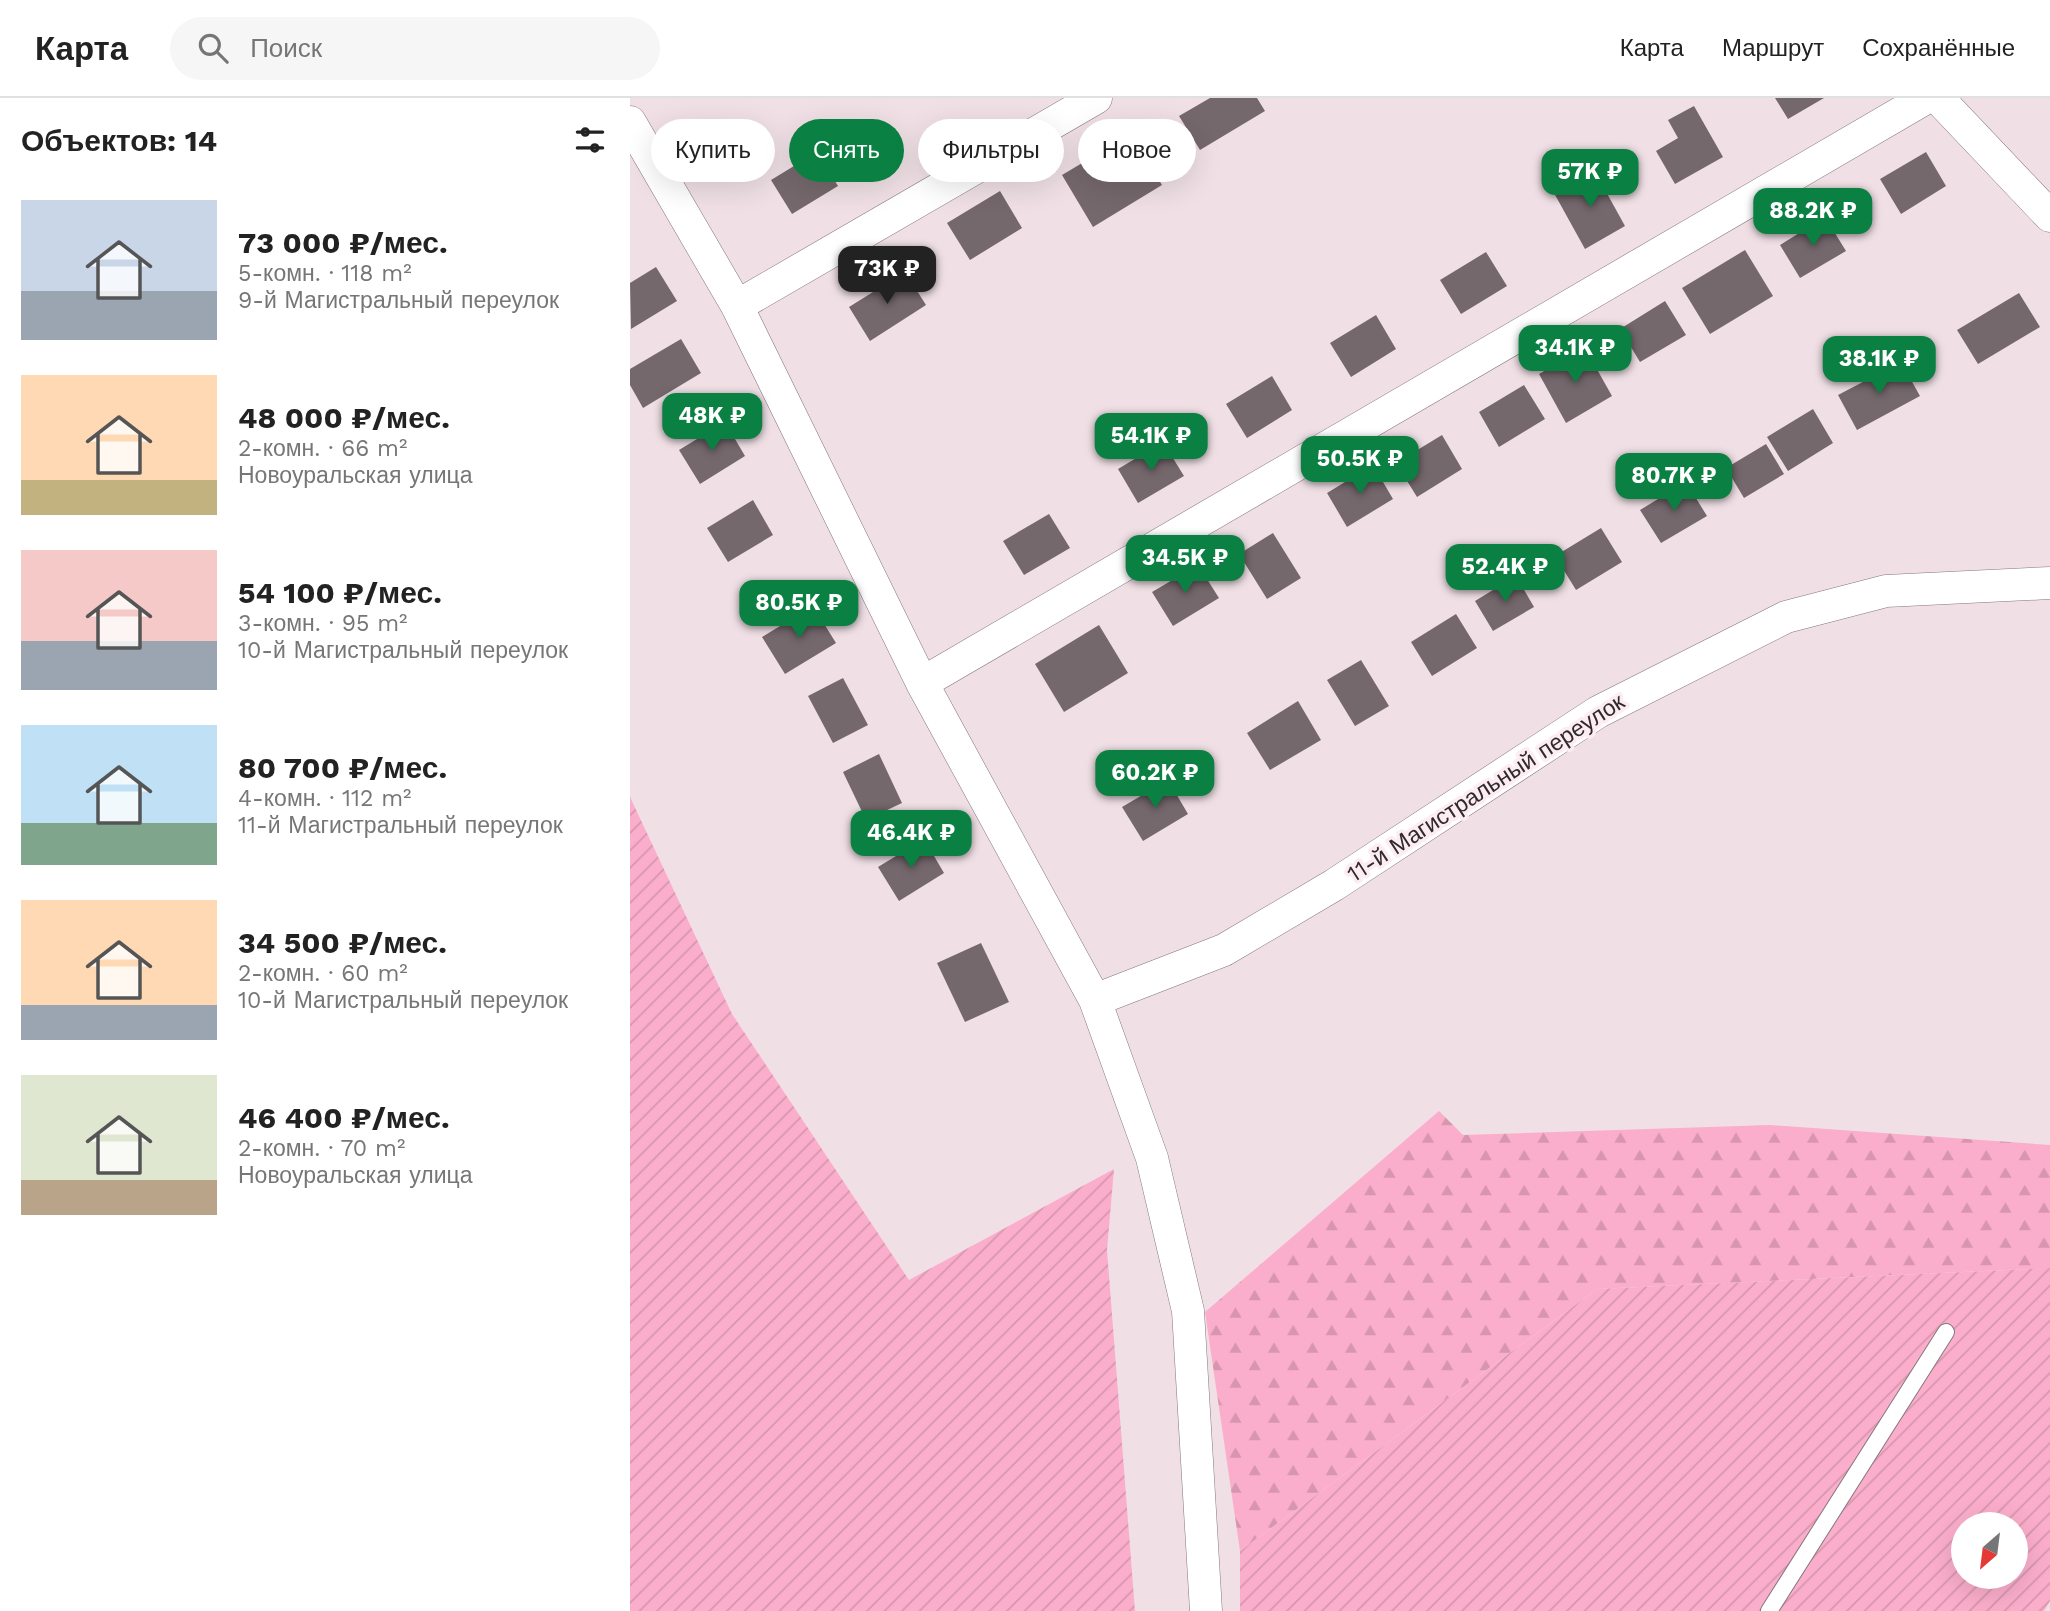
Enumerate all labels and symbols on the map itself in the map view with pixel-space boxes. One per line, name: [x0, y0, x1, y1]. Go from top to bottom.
pin: 57K ₽: [1541, 150, 1639, 209]
pin: 88.2K ₽: [1748, 188, 1878, 248]
pin: 73K ₽: [838, 246, 936, 306]
pin: 34.1K ₽: [1510, 326, 1640, 385]
pin: 38.1K ₽: [1814, 336, 1944, 396]
pin: 48K ₽: [663, 394, 761, 453]
pin: 54.1K ₽: [1086, 414, 1216, 473]
pin: 50.5K ₽: [1295, 436, 1425, 496]
pin: 80.7K ₽: [1609, 454, 1739, 513]
pin: 34.5K ₽: [1120, 536, 1250, 595]
pin: 52.4K ₽: [1440, 545, 1570, 604]
pin: 80.5K ₽: [734, 580, 864, 640]
street label: 11-й Магистральный переулок: [1342, 688, 1630, 888]
pin: 60.2K ₽: [1090, 750, 1220, 810]
pin: 46.4K ₽: [846, 810, 976, 870]
north arrow: [1951, 1512, 2028, 1589]

